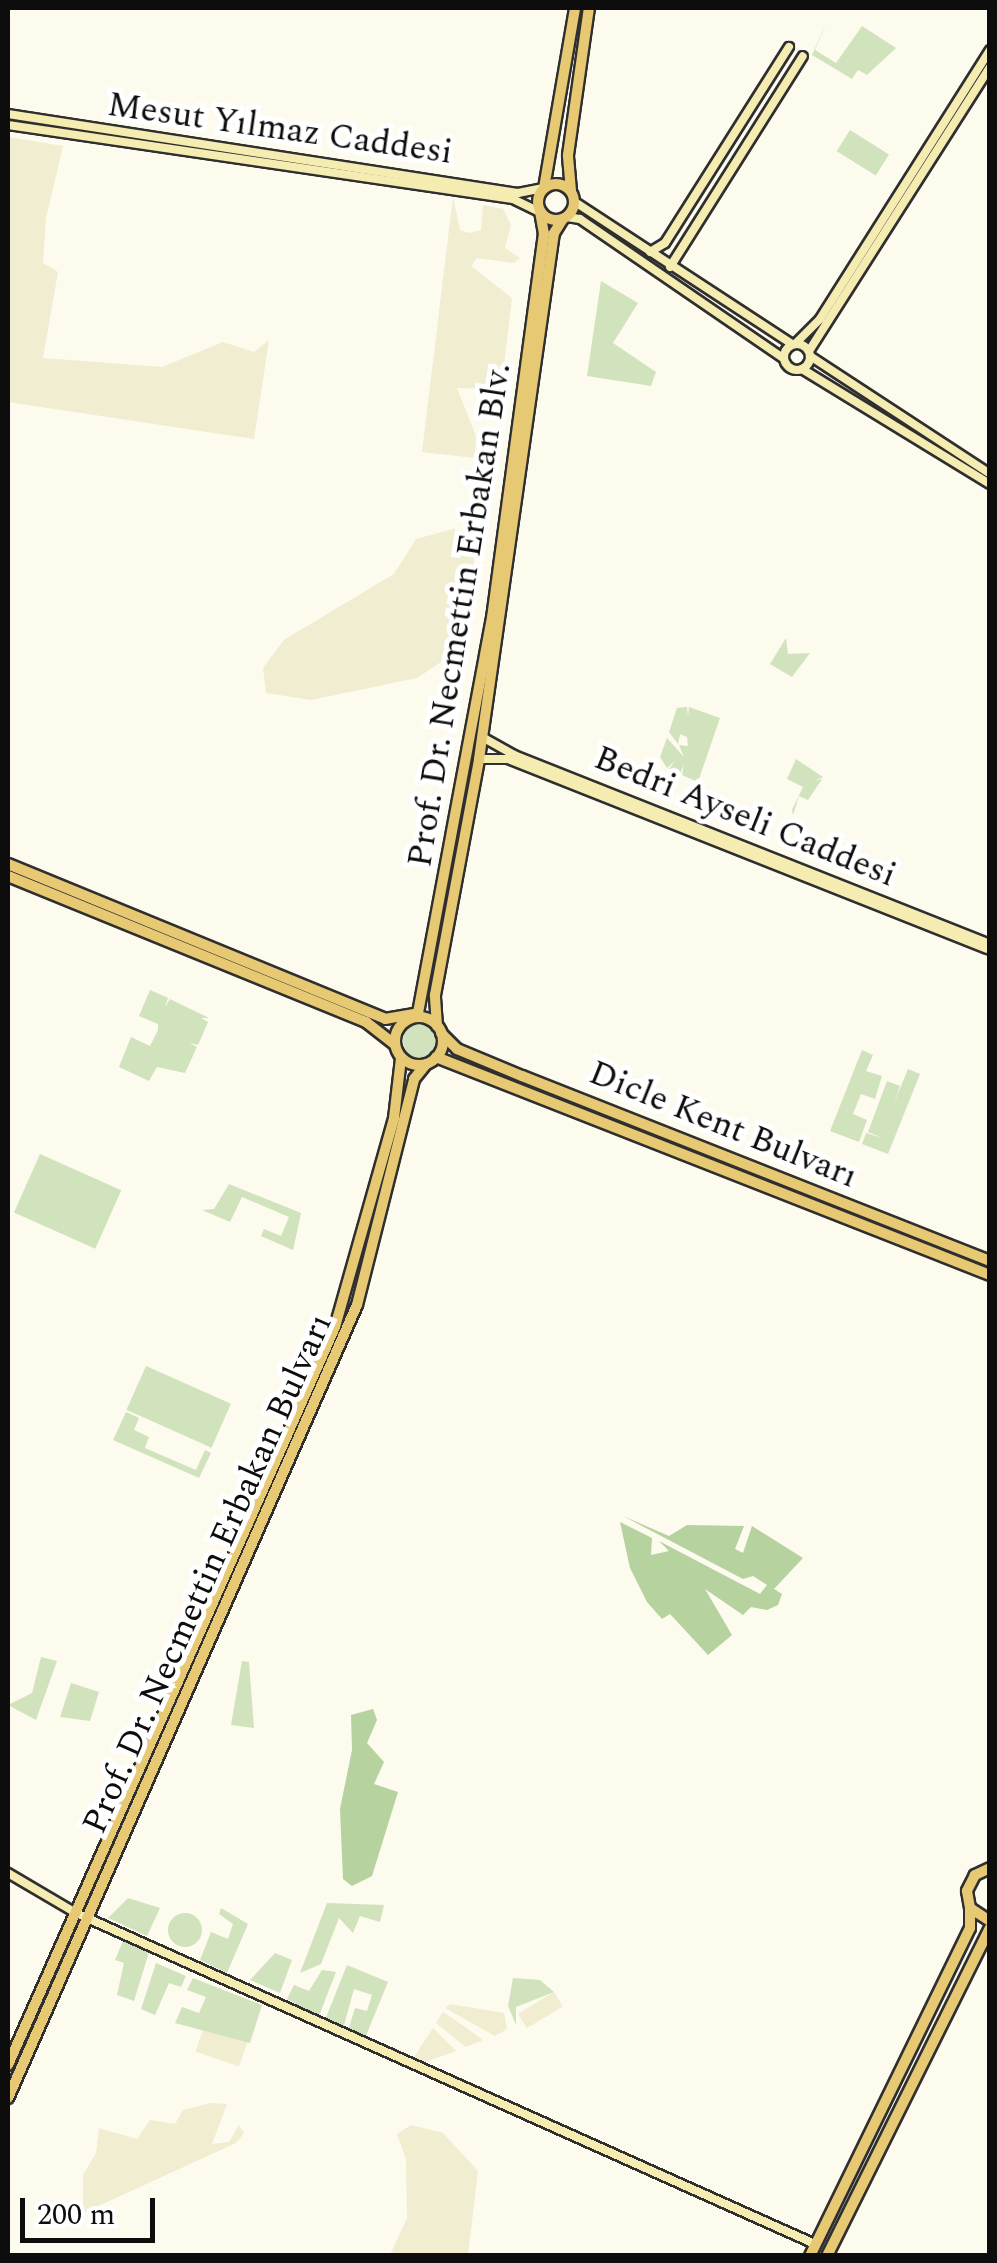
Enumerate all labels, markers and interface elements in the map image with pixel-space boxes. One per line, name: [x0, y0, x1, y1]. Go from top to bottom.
street label: Mesut Yılmaz Caddesi: [105, 84, 455, 174]
street label: Prof. Dr. Necmettin Erbakan Blv.: [399, 360, 521, 870]
street label: Bedri Ayseli Caddesi: [588, 737, 902, 897]
street label: Dicle Kent Bulvarı: [583, 1052, 863, 1198]
street label: Prof. Dr. Necmettin Erbakan Bulvarı: [74, 1308, 342, 1840]
scale bar: [25, 2178, 160, 2240]
text: 200 m: [37, 2192, 115, 2238]

